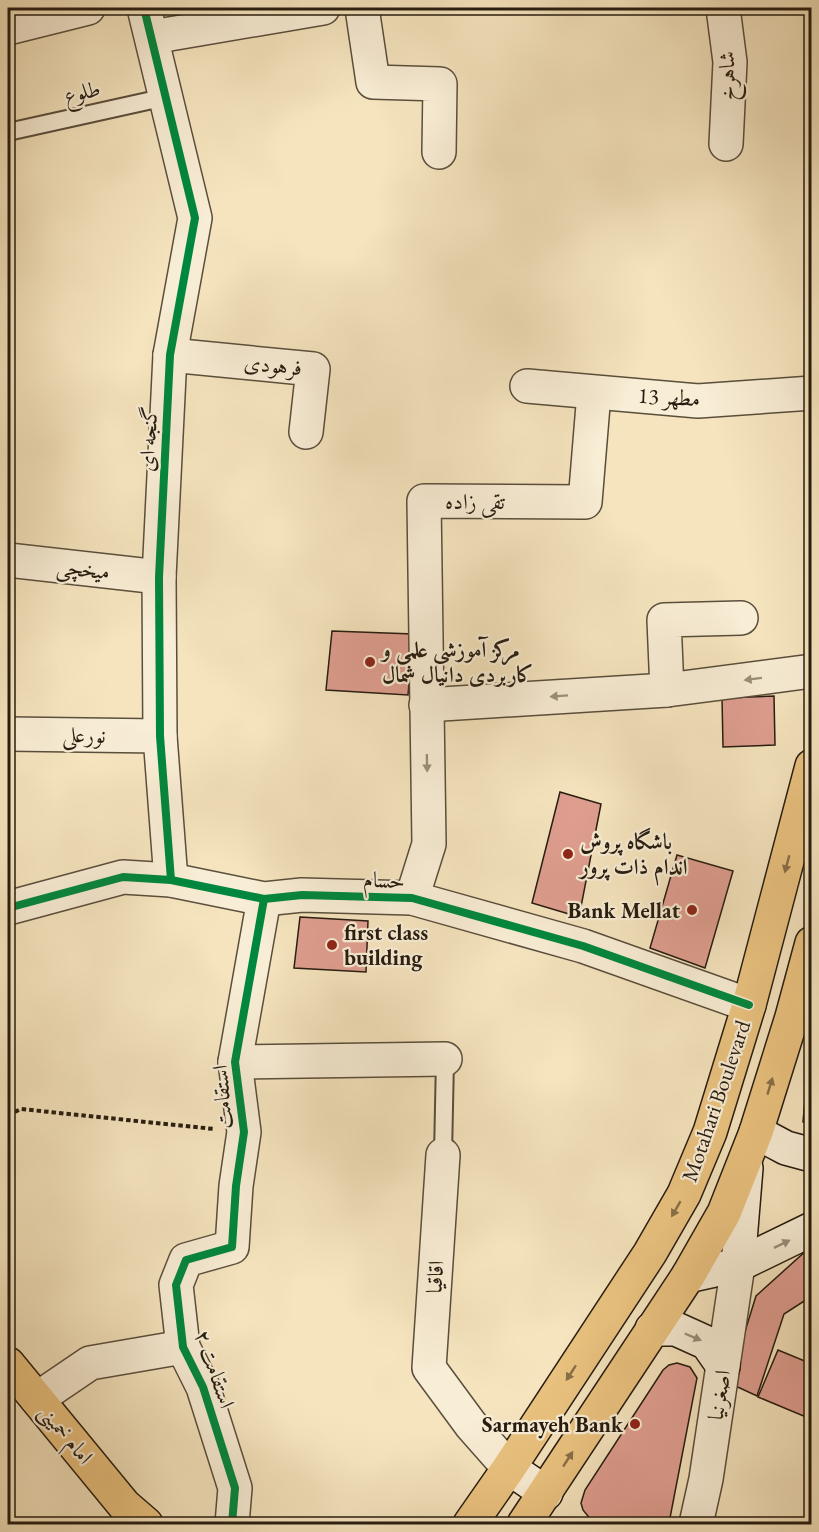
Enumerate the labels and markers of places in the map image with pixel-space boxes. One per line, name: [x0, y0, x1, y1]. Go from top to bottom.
place label: مرکز آموزشی علمی و کاربردی دانیال شمال: [380, 635, 534, 689]
marker: مرکز آموزشی علمی و کاربردی دانیال شمال: [363, 655, 377, 669]
place label: باشگاه پروش اندام ذات پرور: [577, 827, 688, 886]
marker: باشگاه پروش اندام ذات پرور: [561, 847, 575, 861]
place label: Bank Mellat: [568, 896, 681, 925]
marker: Bank Mellat: [685, 903, 699, 917]
place label: first class building: [344, 918, 428, 972]
marker: first class building: [325, 938, 339, 952]
place label: Sarmayeh Bank: [482, 1410, 624, 1439]
marker: Sarmayeh Bank: [628, 1417, 642, 1431]

